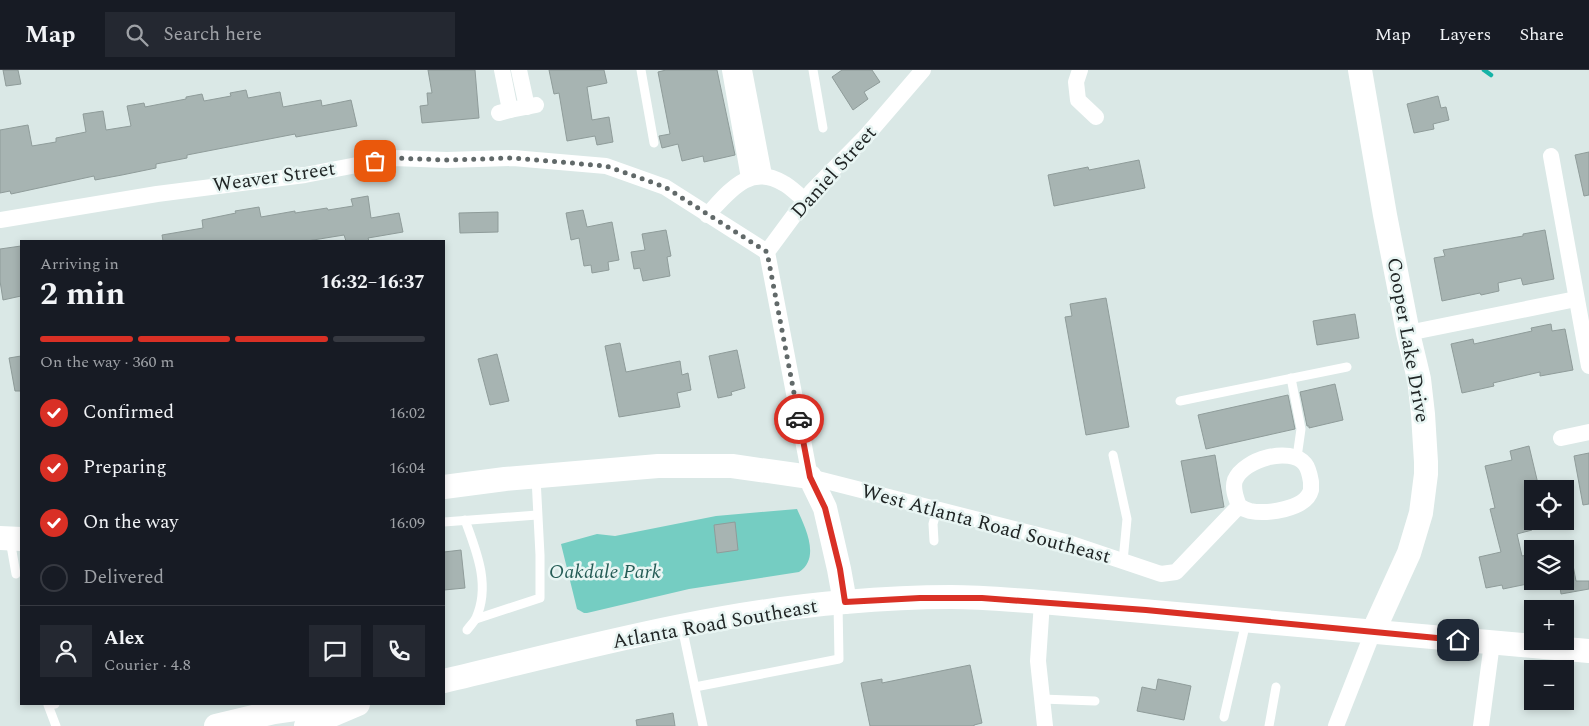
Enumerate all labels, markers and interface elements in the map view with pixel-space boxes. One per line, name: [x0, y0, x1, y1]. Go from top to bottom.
search box: [105, 12, 455, 57]
text: Map: [25, 17, 75, 53]
text: Search here: [163, 20, 262, 49]
icon: search: [123, 21, 151, 49]
text: Map: [1375, 21, 1411, 48]
text: Layers: [1439, 21, 1491, 48]
text: Share: [1519, 21, 1564, 48]
street label: Daniel Street: [784, 119, 884, 225]
pin: [354, 140, 396, 182]
icon: bag: [361, 147, 389, 175]
street label: Weaver Street: [211, 154, 337, 200]
text: Arriving in: [40, 252, 119, 276]
street label: Cooper Lake Drive: [1379, 255, 1437, 425]
text: 16:32–16:37: [320, 268, 425, 297]
text: 2 min: [40, 270, 125, 319]
text: On the way · 360 m: [40, 350, 174, 374]
courier: [774, 394, 824, 444]
text: Confirmed: [83, 398, 174, 427]
icon: check: [40, 399, 68, 427]
text: 16:02: [389, 401, 425, 425]
icon: car: [785, 405, 813, 433]
text: Preparing: [83, 453, 167, 482]
icon: check: [40, 454, 68, 482]
text: 16:04: [389, 456, 425, 480]
street label: West Atlanta Road Southeast: [858, 476, 1114, 572]
map controls: [1524, 480, 1574, 710]
button: locate: [1524, 480, 1574, 530]
text: On the way: [83, 508, 179, 537]
icon: check: [40, 509, 68, 537]
text: 16:09: [389, 511, 425, 535]
button: layers: [1524, 540, 1574, 590]
park label: Oakdale Park: [549, 557, 662, 587]
text: Delivered: [83, 563, 164, 592]
street label: Atlanta Road Southeast: [610, 591, 820, 657]
button: +: [1524, 600, 1574, 650]
pin: [1437, 619, 1479, 661]
text: Alex: [104, 624, 145, 653]
button: person: [40, 625, 92, 677]
button: chat: [309, 625, 361, 677]
button: phone: [373, 625, 425, 677]
icon: home: [1444, 626, 1472, 654]
text: Courier · 4.8: [104, 653, 191, 677]
button: −: [1524, 660, 1574, 710]

